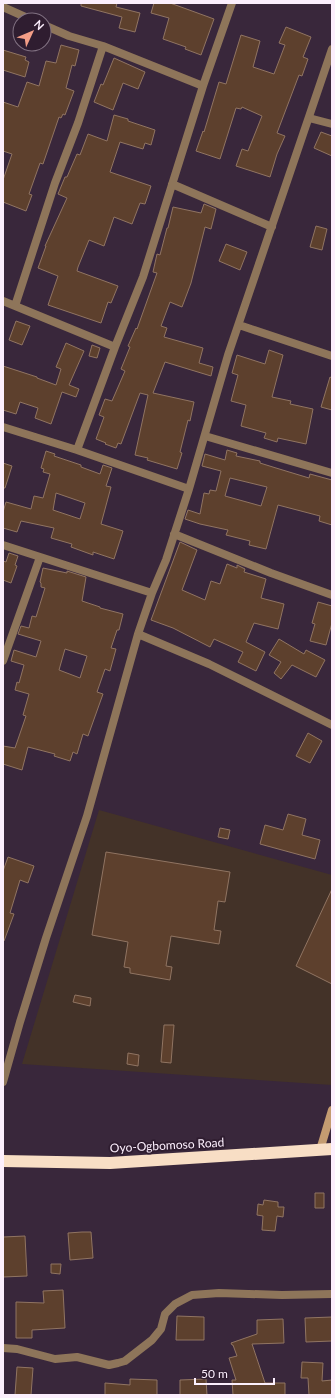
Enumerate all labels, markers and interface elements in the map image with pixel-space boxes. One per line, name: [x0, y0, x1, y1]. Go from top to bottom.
north arrow: [12, 12, 52, 52]
text: N: [32, 17, 47, 32]
street label: Oyo-Ogbomoso Road: [109, 1135, 225, 1155]
scale bar: [195, 1360, 274, 1386]
text: 50 m: [201, 1366, 228, 1381]

